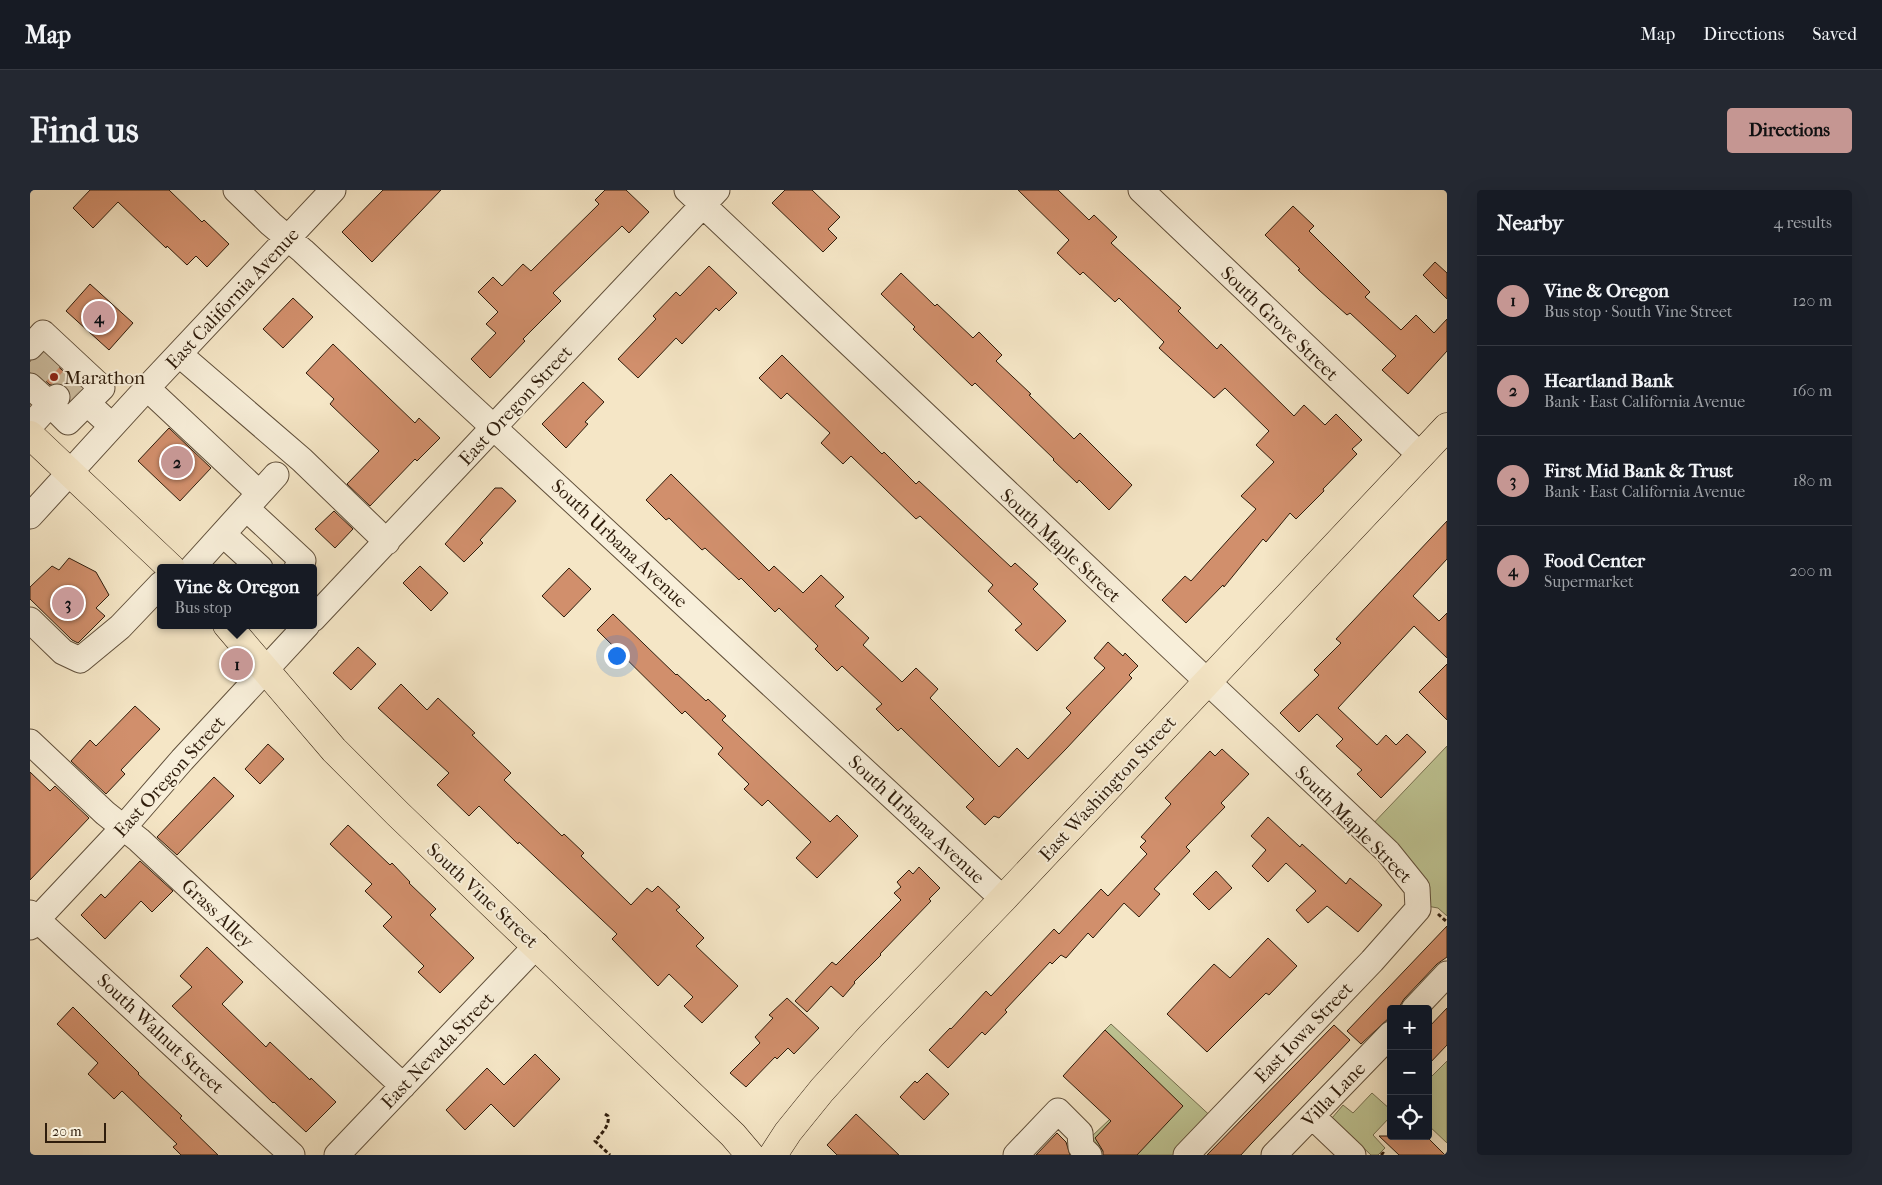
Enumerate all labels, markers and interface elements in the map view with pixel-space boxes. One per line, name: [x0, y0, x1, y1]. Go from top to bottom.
text: Map: [25, 21, 71, 49]
text: Map: [1641, 24, 1675, 45]
text: Directions: [1703, 24, 1784, 45]
text: Saved: [1812, 24, 1857, 45]
button: Directions: [1727, 108, 1852, 153]
text: Find us: [30, 110, 139, 151]
text: Nearby: [1497, 211, 1563, 235]
text: 4 results: [1774, 213, 1832, 232]
street label: East California Avenue: [162, 224, 304, 374]
street label: South Grove Street: [1216, 262, 1343, 386]
text: Vine & Oregon: [1544, 280, 1669, 302]
text: 1: [1510, 291, 1516, 310]
text: 120 m: [1793, 291, 1832, 310]
pin: 4: [83, 298, 115, 336]
text: Bus stop · South Vine Street: [1544, 302, 1733, 321]
street label: East Oregon Street: [455, 341, 577, 470]
place label: Marathon: [64, 367, 145, 389]
text: Heartland Bank: [1544, 370, 1673, 392]
marker: Marathon: [48, 371, 60, 383]
text: 2: [1509, 381, 1517, 400]
text: 160 m: [1792, 381, 1832, 400]
text: Bank · East California Avenue: [1544, 392, 1745, 411]
pin: 2: [161, 443, 193, 481]
text: First Mid Bank & Trust: [1544, 460, 1733, 482]
text: 3: [1510, 471, 1516, 490]
text: 180 m: [1793, 471, 1832, 490]
street label: South Urbana Avenue: [547, 475, 692, 613]
text: Bank · East California Avenue: [1544, 482, 1745, 501]
street label: South Maple Street: [996, 484, 1125, 607]
text: Food Center: [1544, 550, 1645, 572]
text: 4: [1508, 561, 1518, 580]
text: 200 m: [1789, 561, 1832, 580]
popup: [157, 564, 317, 629]
text: Supermarket: [1544, 572, 1634, 591]
text: Vine & Oregon: [174, 576, 300, 598]
pin: 3: [52, 584, 84, 622]
text: Bus stop: [174, 598, 232, 617]
your location: [604, 643, 630, 669]
pin: 1: [221, 645, 253, 683]
street label: East Oregon Street: [110, 711, 230, 842]
street label: East Washington Street: [1035, 711, 1181, 866]
street label: South Urbana Avenue: [844, 751, 989, 889]
street label: South Maple Street: [1290, 762, 1417, 888]
street label: South Vine Street: [422, 839, 543, 953]
street label: Grass Alley: [177, 875, 259, 953]
street label: South Walnut Street: [92, 969, 228, 1098]
street label: East Iowa Street: [1250, 978, 1357, 1088]
street label: East Nevada Street: [377, 988, 499, 1113]
map controls: [1387, 1005, 1432, 1140]
button: +: [1387, 1005, 1432, 1050]
button: −: [1387, 1050, 1432, 1095]
street label: Villa Lane: [1297, 1058, 1370, 1133]
button: locate: [1387, 1095, 1432, 1140]
scale bar: [45, 1120, 106, 1143]
text: 20 m: [52, 1123, 82, 1140]

